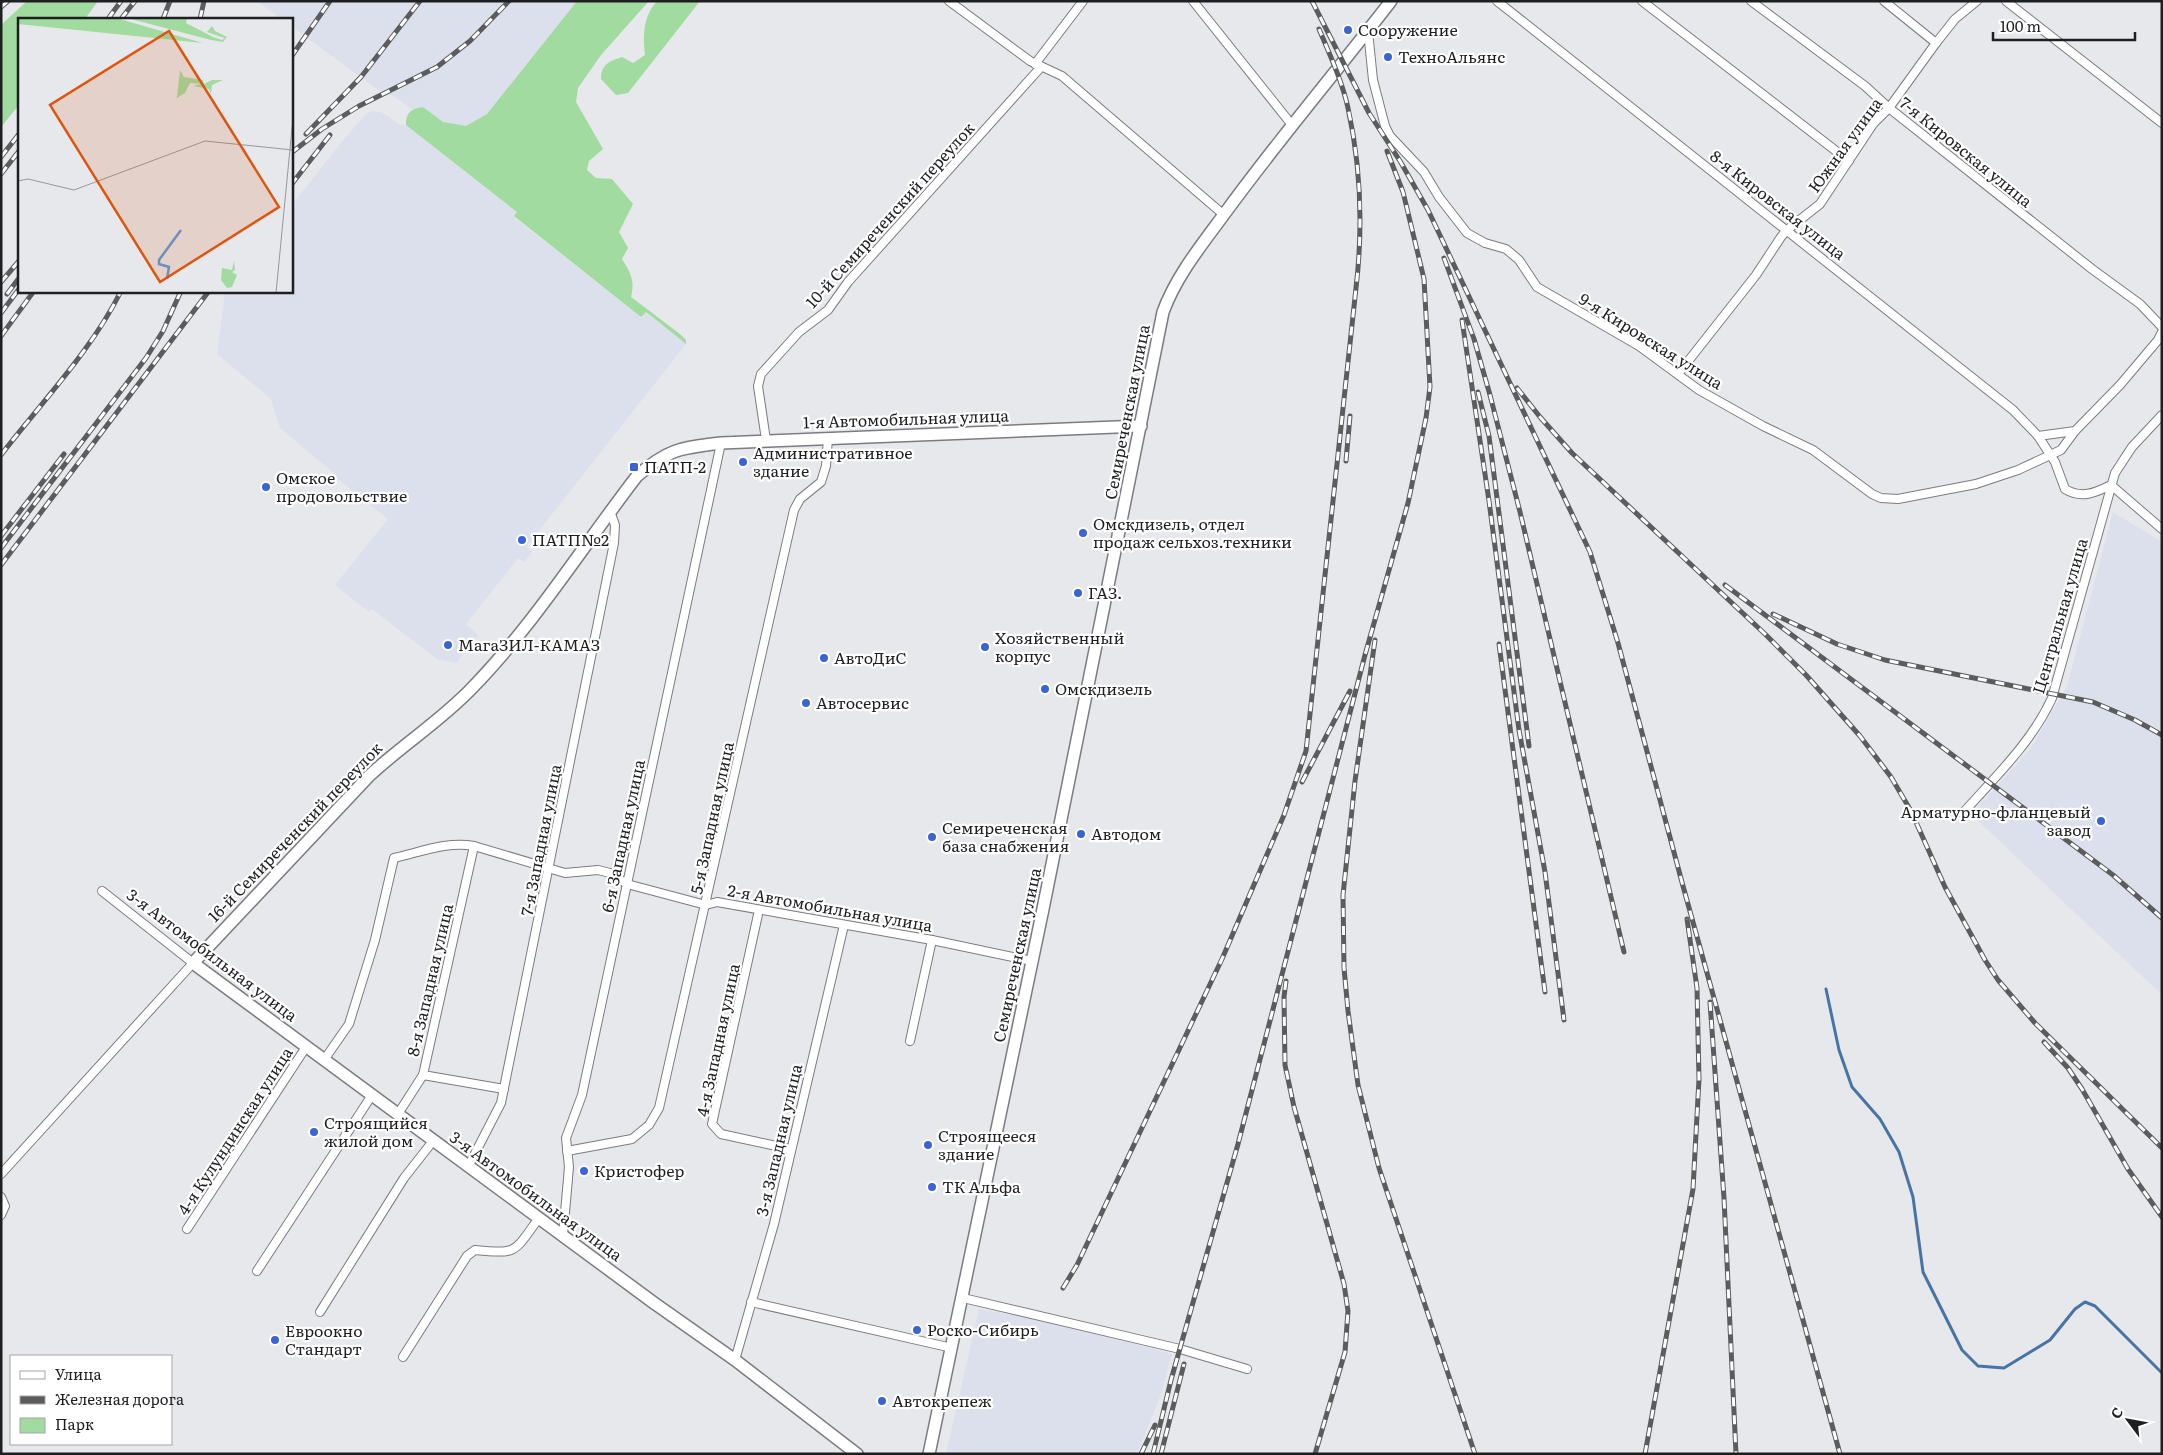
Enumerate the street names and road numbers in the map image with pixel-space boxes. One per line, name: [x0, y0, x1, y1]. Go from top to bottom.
street label: 7-я Кировская улица: [1895, 90, 2038, 213]
street label: Южная улица: [1801, 92, 1887, 197]
street label: 10-й Семиреченский переулок: [799, 116, 980, 312]
street label: 8-я Кировская улица: [1706, 144, 1852, 265]
street label: 9-я Кировская улица: [1575, 286, 1728, 394]
street label: Семиреченская улица: [1097, 322, 1155, 501]
street label: 1-я Автомобильная улица: [803, 402, 1010, 434]
street label: Центральная улица: [2025, 535, 2093, 696]
street label: 16-й Семиреченский переулок: [202, 736, 387, 927]
street label: 5-я Западная улица: [683, 739, 739, 896]
street label: 6-я Западная улица: [594, 757, 650, 914]
street label: 7-я Западная улица: [514, 761, 567, 918]
street label: Семиреченская улица: [986, 865, 1046, 1044]
street label: 2-я Автомобильная улица: [726, 877, 935, 937]
street label: 3-я Автомобильная улица: [122, 882, 303, 1027]
street label: 8-я Западная улица: [400, 901, 458, 1058]
street label: 4-я Западная улица: [689, 961, 745, 1118]
street label: 4-я Кулундинская улица: [171, 1041, 298, 1219]
street label: 3-я Западная улица: [749, 1061, 807, 1218]
street label: 3-я Автомобильная улица: [445, 1124, 628, 1266]

